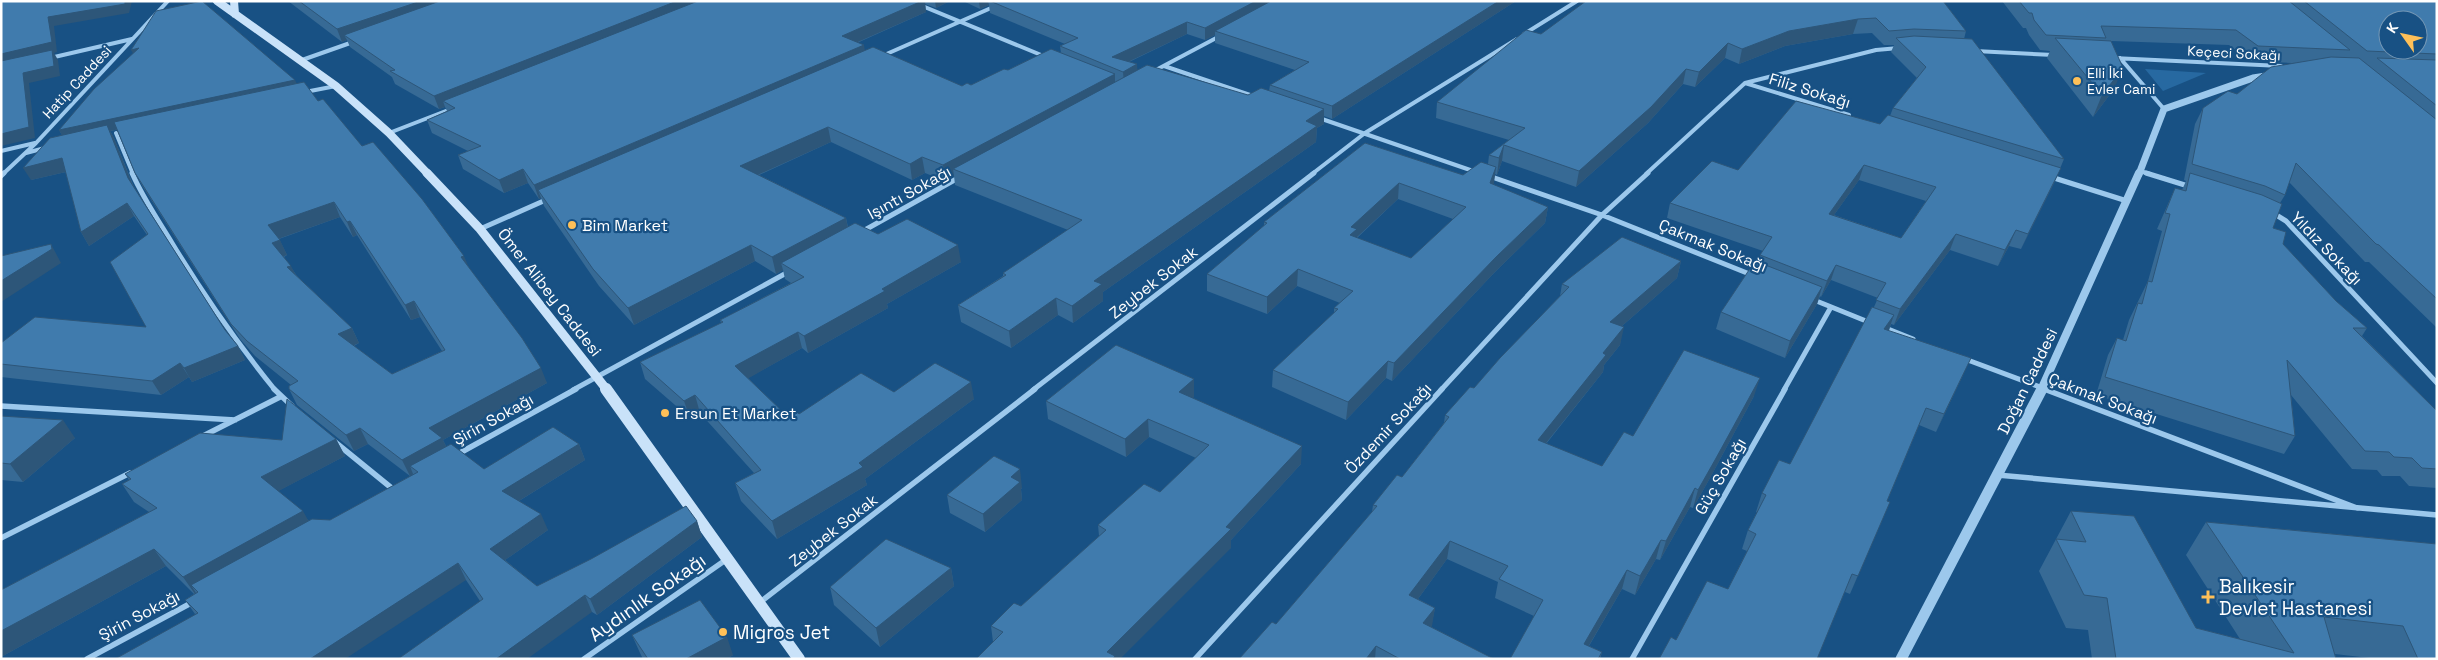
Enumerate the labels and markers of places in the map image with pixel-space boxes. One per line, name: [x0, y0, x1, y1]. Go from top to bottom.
place label: Elli İki Evler Cami: [2087, 64, 2156, 98]
marker: Elli İki Evler Cami: [2071, 75, 2083, 87]
place label: Bim Market: [582, 215, 668, 236]
marker: Bim Market: [566, 219, 578, 231]
place label: Ersun Et Market: [675, 403, 796, 424]
marker: Ersun Et Market: [659, 407, 671, 419]
place label: Balıkesir Devlet Hastanesi: [2219, 574, 2372, 621]
marker: Balıkesir Devlet Hastanesi: [2201, 590, 2215, 604]
place label: Migros Jet: [733, 620, 830, 645]
marker: Migros Jet: [717, 626, 729, 638]

